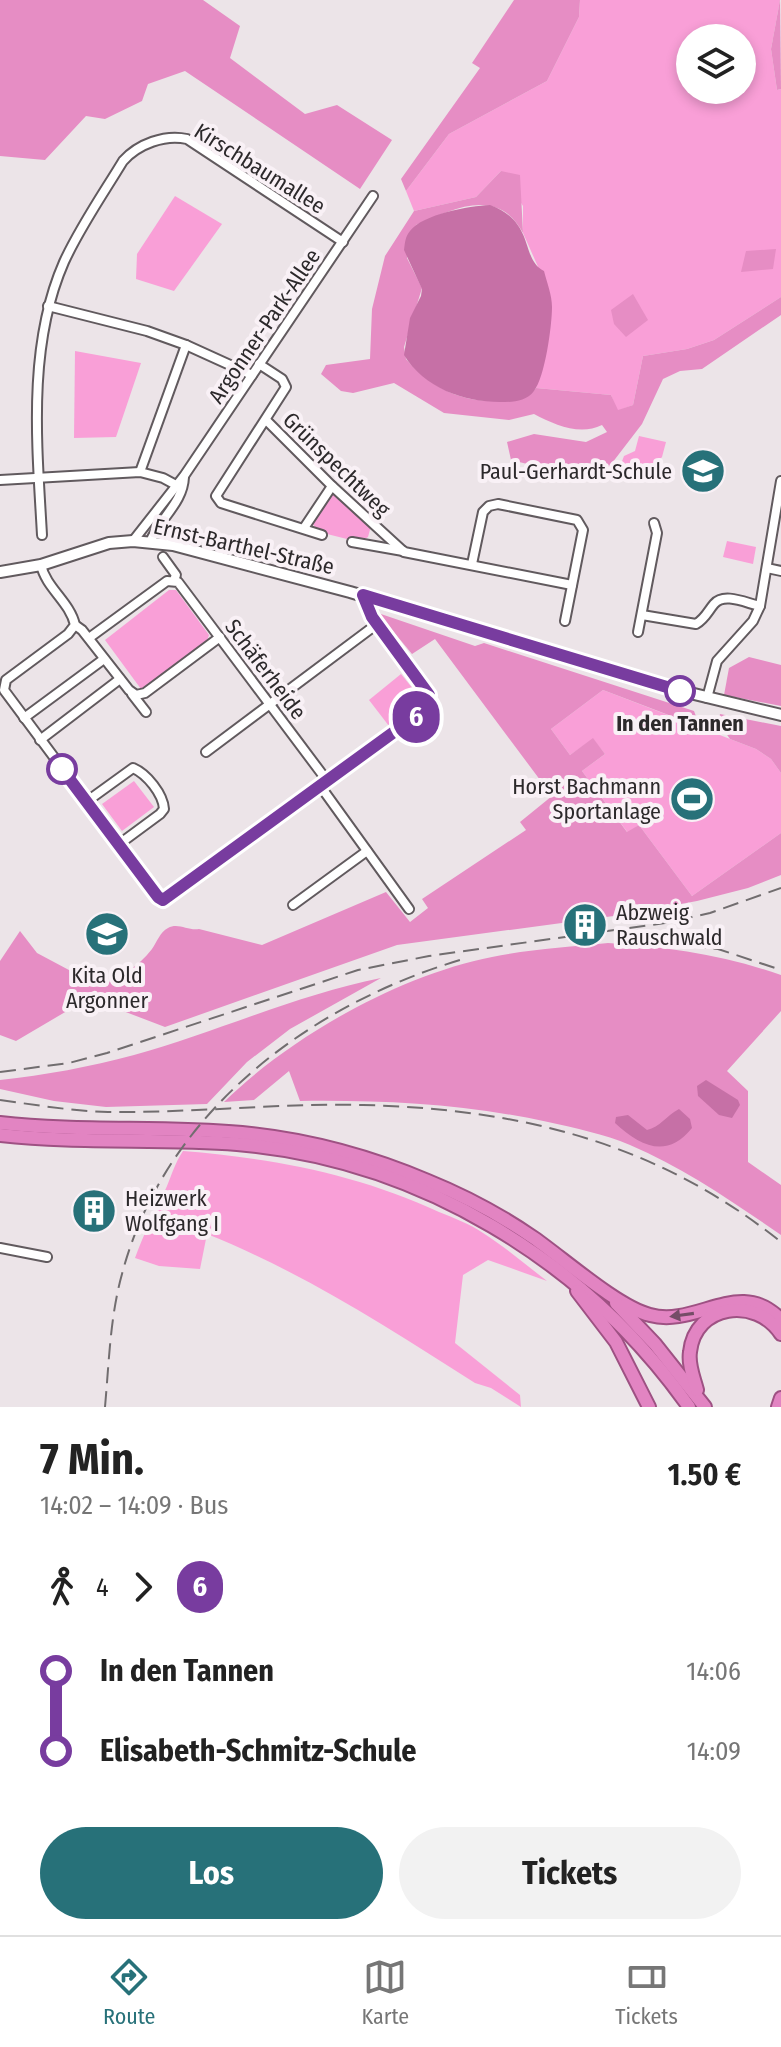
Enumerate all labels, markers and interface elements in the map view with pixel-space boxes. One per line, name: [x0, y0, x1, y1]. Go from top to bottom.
map controls: [676, 24, 756, 104]
button: layers: [676, 24, 756, 104]
street label: Kirschbaumallee: [189, 117, 330, 219]
street label: Argonner-Park-Allee: [203, 244, 326, 409]
street label: Grünspechtweg: [277, 406, 397, 523]
school or university icon: Paul-Gerhardt-Schule: [679, 447, 727, 495]
place label: Paul-Gerhardt-Schule: [480, 458, 672, 485]
street label: Ernst-Barthel-Straße: [151, 513, 337, 580]
street label: Schäferheide: [219, 614, 312, 725]
marker: In den Tannen: [665, 676, 695, 706]
line badge: 6: [390, 691, 442, 743]
text: 6: [409, 700, 423, 733]
place label: In den Tannen: [616, 710, 744, 737]
unlabelled marker: [47, 754, 77, 784]
place label: Horst Bachmann Sportanlage: [512, 773, 661, 825]
sports icon: Horst Bachmann Sportanlage: [668, 775, 716, 823]
place label: Abzweig Rauschwald: [616, 899, 723, 951]
building icon: Abzweig Rauschwald: [561, 901, 609, 949]
school or university icon: Kita Old Argonner: [83, 910, 131, 958]
place label: Kita Old Argonner: [66, 962, 148, 1014]
place label: Heizwerk Wolfgang I: [125, 1185, 219, 1237]
building icon: Heizwerk Wolfgang I: [70, 1187, 118, 1235]
one-way arrow: [670, 1309, 695, 1322]
text: 7 Min.: [40, 1433, 144, 1486]
text: 1.50 €: [668, 1457, 741, 1493]
text: 14:02 – 14:09 · Bus: [40, 1490, 228, 1521]
icon: walk: [40, 1565, 84, 1609]
icon: forward: [121, 1565, 165, 1609]
text: 6: [193, 1570, 207, 1603]
text: 4: [96, 1572, 109, 1603]
text: In den Tannen: [100, 1653, 274, 1689]
text: 14:06: [686, 1656, 741, 1687]
text: Elisabeth-Schmitz-Schule: [100, 1733, 416, 1769]
text: 14:09: [687, 1736, 741, 1767]
button: Los: [40, 1827, 383, 1919]
button: Tickets: [399, 1827, 741, 1919]
tab: Route: [103, 1955, 156, 2030]
tab: Karte: [362, 1955, 409, 2030]
tab: Tickets: [615, 1955, 678, 2030]

